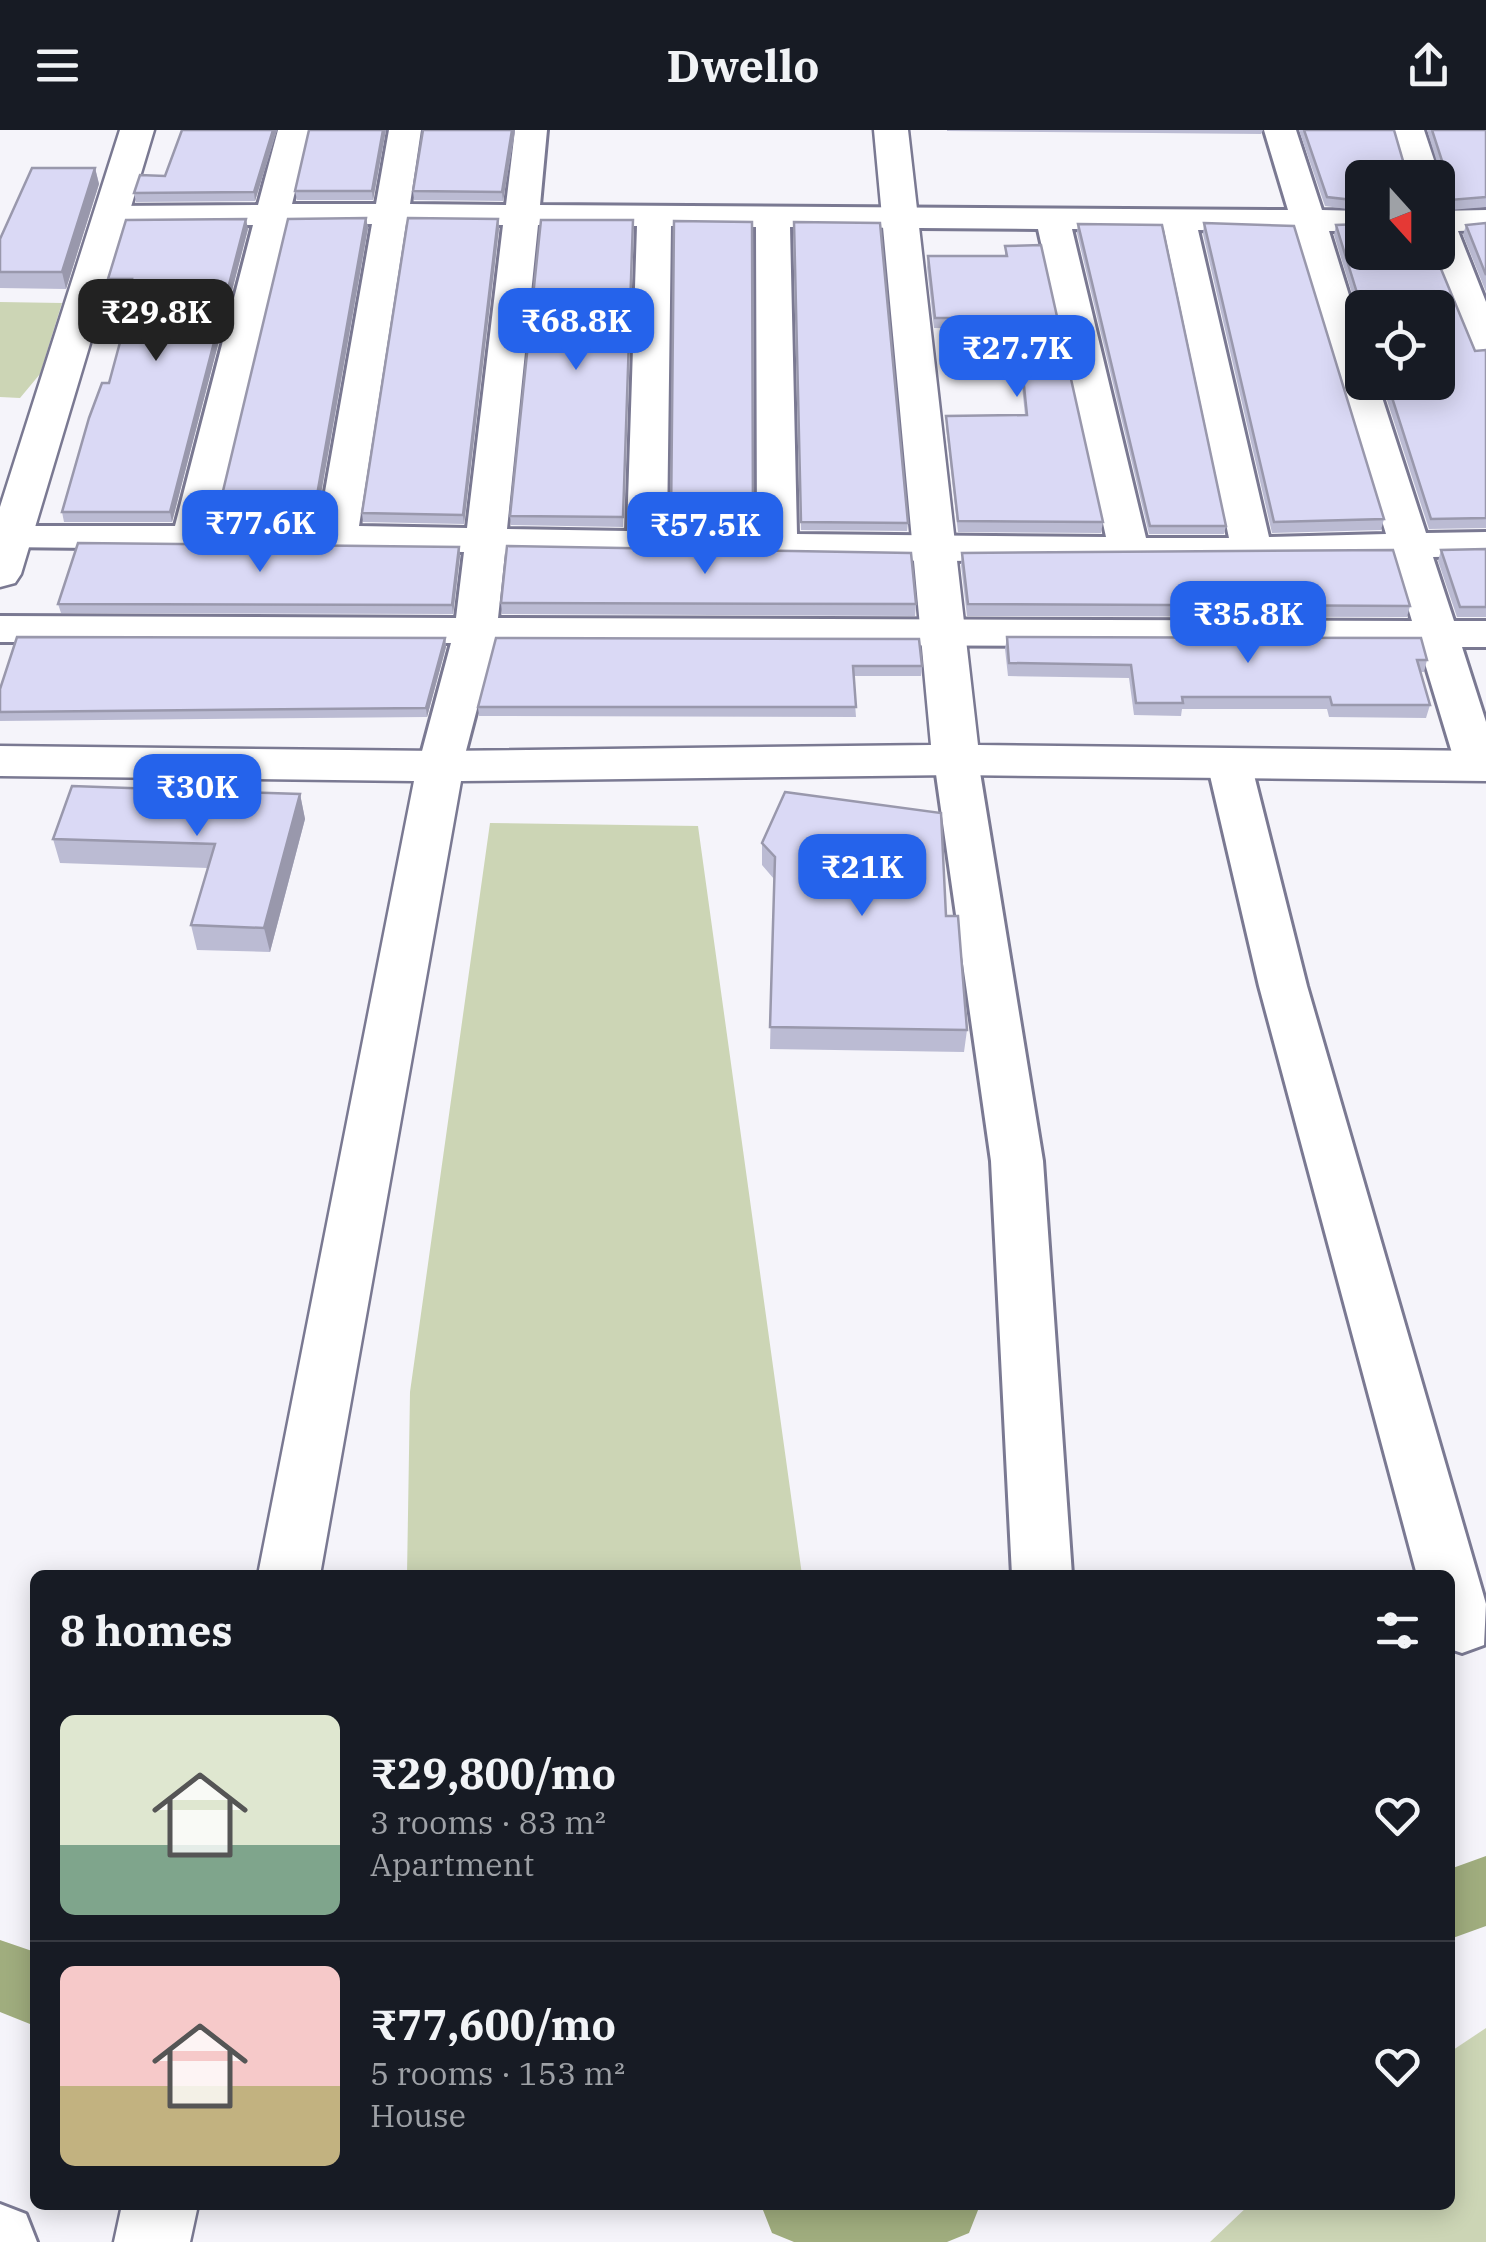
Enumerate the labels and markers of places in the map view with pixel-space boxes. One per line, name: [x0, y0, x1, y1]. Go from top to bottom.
pin: ₹29.8K: [75, 279, 237, 364]
pin: ₹68.8K: [495, 288, 657, 373]
pin: ₹27.7K: [936, 315, 1098, 400]
pin: ₹77.6K: [179, 490, 341, 575]
pin: ₹57.5K: [624, 492, 786, 577]
pin: ₹35.8K: [1167, 581, 1329, 666]
pin: ₹30K: [138, 754, 256, 839]
pin: ₹21K: [803, 834, 921, 919]

